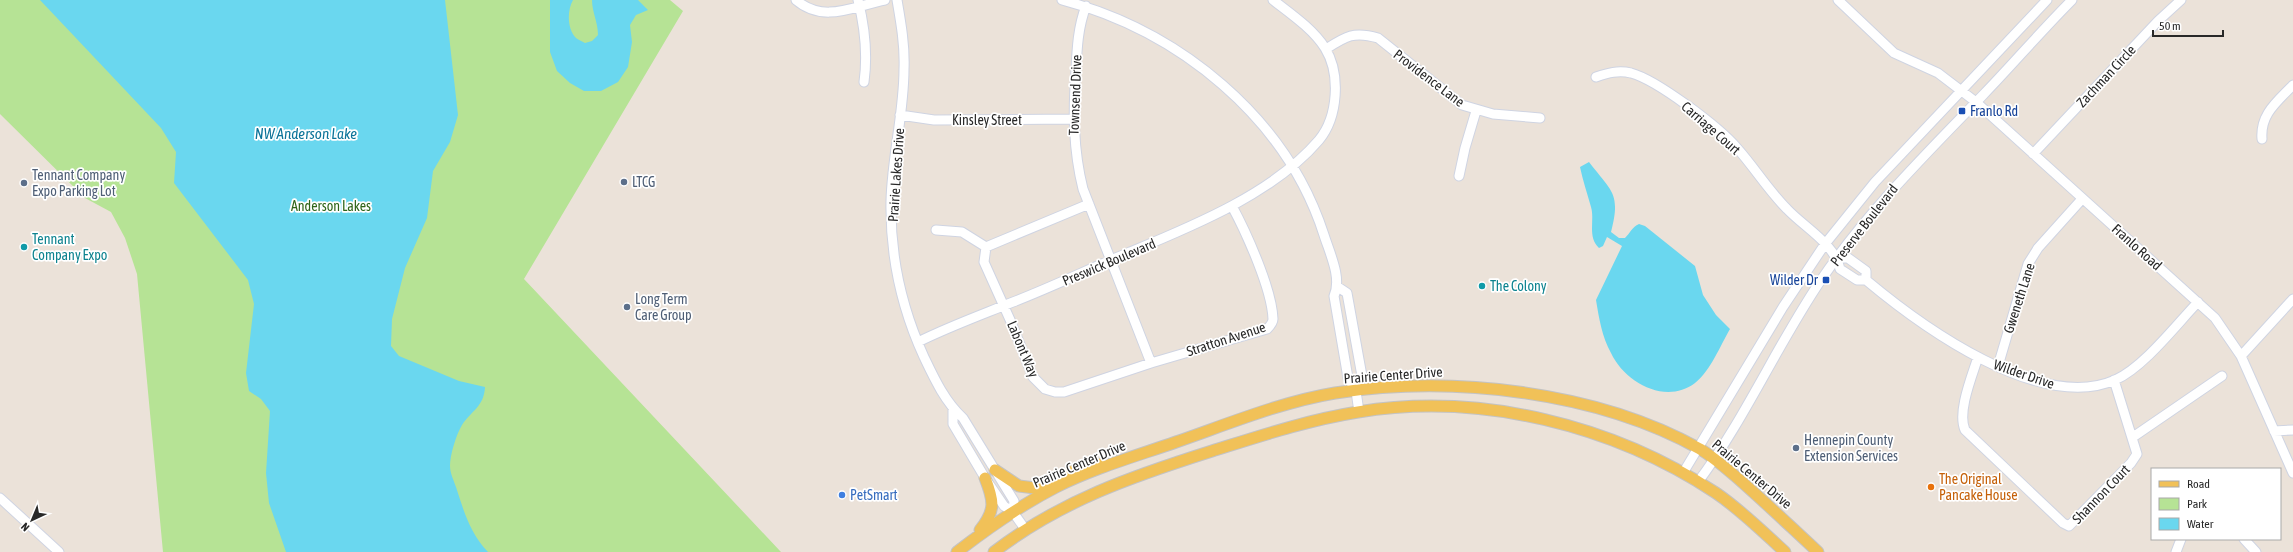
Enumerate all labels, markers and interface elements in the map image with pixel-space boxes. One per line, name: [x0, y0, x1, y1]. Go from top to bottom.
scale bar: [2153, 12, 2223, 38]
text: 50 m: [2159, 19, 2181, 33]
street label: Zachman Circle: [2073, 42, 2139, 110]
street label: Providence Lane: [1390, 46, 1468, 110]
street label: Townsend Drive: [1066, 54, 1084, 136]
street label: Carriage Court: [1678, 98, 1744, 158]
place label: Franlo Rd: [1970, 103, 2018, 119]
marker: Franlo Rd: [1957, 106, 1967, 116]
street label: Kinsley Street: [952, 112, 1022, 128]
water label: NW Anderson Lake: [255, 125, 357, 142]
street label: Prairie Lakes Drive: [885, 127, 907, 223]
place label: Tennant Company Expo Parking Lot: [32, 167, 125, 199]
place label: LTCG: [632, 174, 655, 190]
marker: LTCG: [619, 177, 629, 187]
marker: Tennant Company Expo Parking Lot: [19, 178, 29, 188]
street label: Preserve Boulevard: [1827, 181, 1901, 269]
park label: Anderson Lakes: [291, 198, 371, 214]
street label: Franlo Road: [2109, 221, 2165, 273]
place label: Tennant Company Expo: [32, 231, 107, 263]
street label: Preswick Boulevard: [1060, 235, 1158, 289]
marker: Tennant Company Expo: [19, 242, 29, 252]
street label: Gweneth Lane: [2000, 261, 2038, 335]
place label: Wilder Dr: [1770, 272, 1819, 288]
marker: Wilder Dr: [1821, 275, 1831, 285]
place label: The Colony: [1490, 278, 1547, 294]
marker: The Colony: [1477, 281, 1487, 291]
place label: Long Term Care Group: [635, 291, 692, 323]
marker: Long Term Care Group: [622, 302, 632, 312]
street label: Labont Way: [1004, 318, 1042, 380]
street label: Stratton Avenue: [1184, 319, 1268, 359]
street label: Wilder Drive: [1992, 356, 2056, 392]
street label: Prairie Center Drive: [1343, 364, 1443, 386]
place label: Hennepin County Extension Services: [1804, 432, 1898, 464]
street label: Prairie Center Drive: [1709, 436, 1795, 512]
street label: Prairie Center Drive: [1030, 437, 1128, 491]
marker: Hennepin County Extension Services: [1791, 443, 1801, 453]
street label: Shannon Court: [2069, 461, 2133, 527]
legend: [2151, 468, 2281, 540]
place label: The Original Pancake House: [1939, 471, 2018, 503]
text: Road: [2187, 477, 2210, 491]
marker: The Original Pancake House: [1926, 482, 1936, 492]
place label: PetSmart: [850, 487, 898, 503]
marker: PetSmart: [837, 490, 847, 500]
text: Park: [2187, 497, 2208, 511]
north arrow: [12, 500, 52, 540]
text: Water: [2187, 517, 2214, 531]
text: N: [19, 521, 32, 534]

